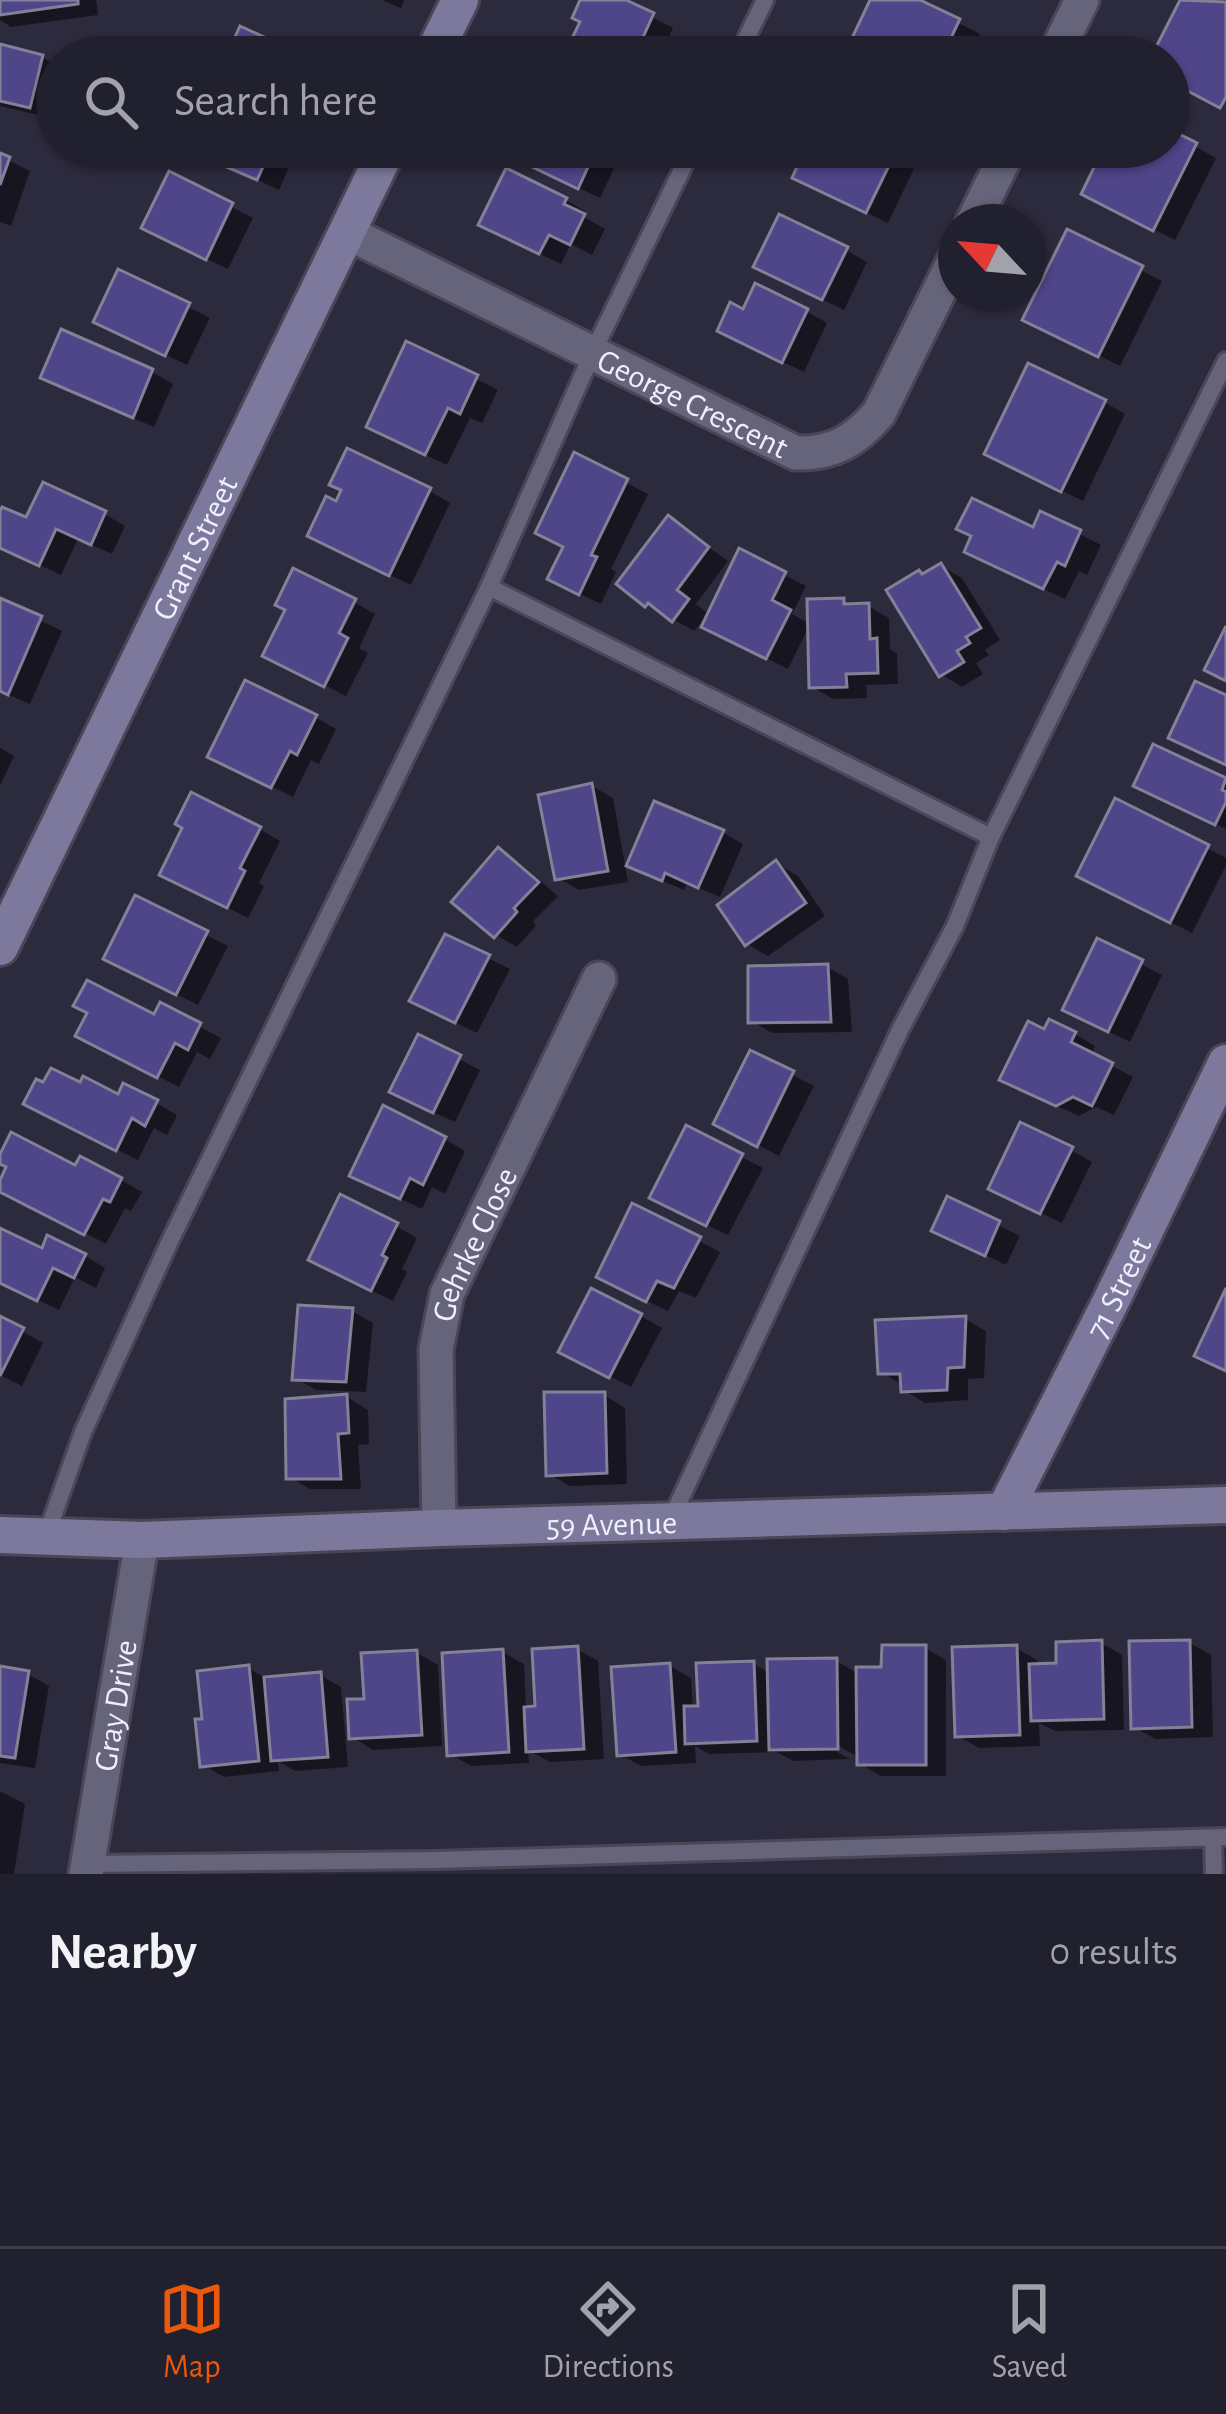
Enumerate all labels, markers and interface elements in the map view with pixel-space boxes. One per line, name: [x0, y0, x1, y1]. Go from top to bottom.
search box: [36, 36, 1190, 168]
icon: search: [78, 69, 144, 135]
text: Search here: [174, 79, 377, 124]
north arrow: [938, 204, 1046, 312]
street label: George Crescent: [592, 344, 793, 466]
street label: Grant Street: [147, 471, 245, 626]
street label: Gehrke Close: [428, 1163, 524, 1324]
street label: 71 Street: [1081, 1232, 1159, 1344]
street label: 59 Avenue: [546, 1507, 678, 1544]
street label: Gray Drive: [90, 1638, 144, 1774]
text: Nearby: [48, 1927, 197, 1978]
text: 0 results: [1050, 1933, 1178, 1972]
tab: Map: [159, 2276, 225, 2388]
tab: Directions: [542, 2276, 674, 2388]
tab: Saved: [992, 2276, 1067, 2388]

